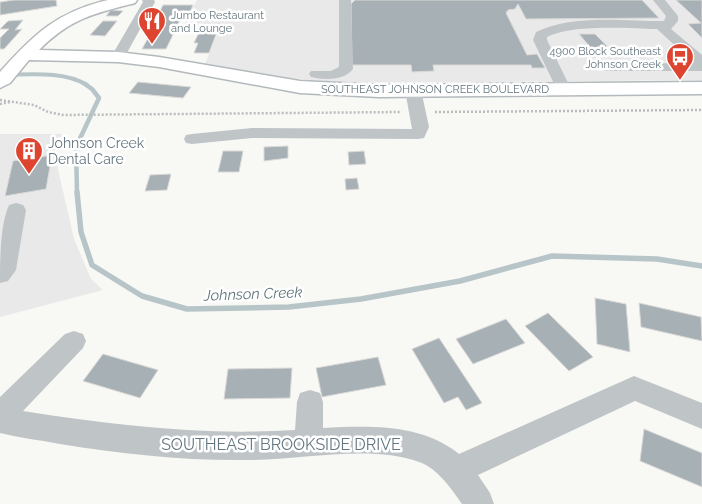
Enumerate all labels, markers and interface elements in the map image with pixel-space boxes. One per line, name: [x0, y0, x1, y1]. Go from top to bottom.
restaurant icon: Jumbo Restaurant and Lounge: [137, 6, 167, 45]
place label: Jumbo Restaurant and Lounge: [171, 9, 264, 35]
bus stop icon: 4900 Block Southeast Johnson Creek: [665, 42, 695, 81]
place label: 4900 Block Southeast Johnson Creek: [549, 45, 661, 71]
street label: SOUTHEAST JOHNSON CREEK BOULEVARD: [321, 83, 549, 96]
place label: Johnson Creek Dental Care: [48, 135, 145, 167]
building icon: Johnson Creek Dental Care: [14, 136, 44, 175]
water label: Johnson Creek: [202, 283, 303, 305]
street label: SOUTHEAST BROOKSIDE DRIVE: [161, 435, 401, 454]

